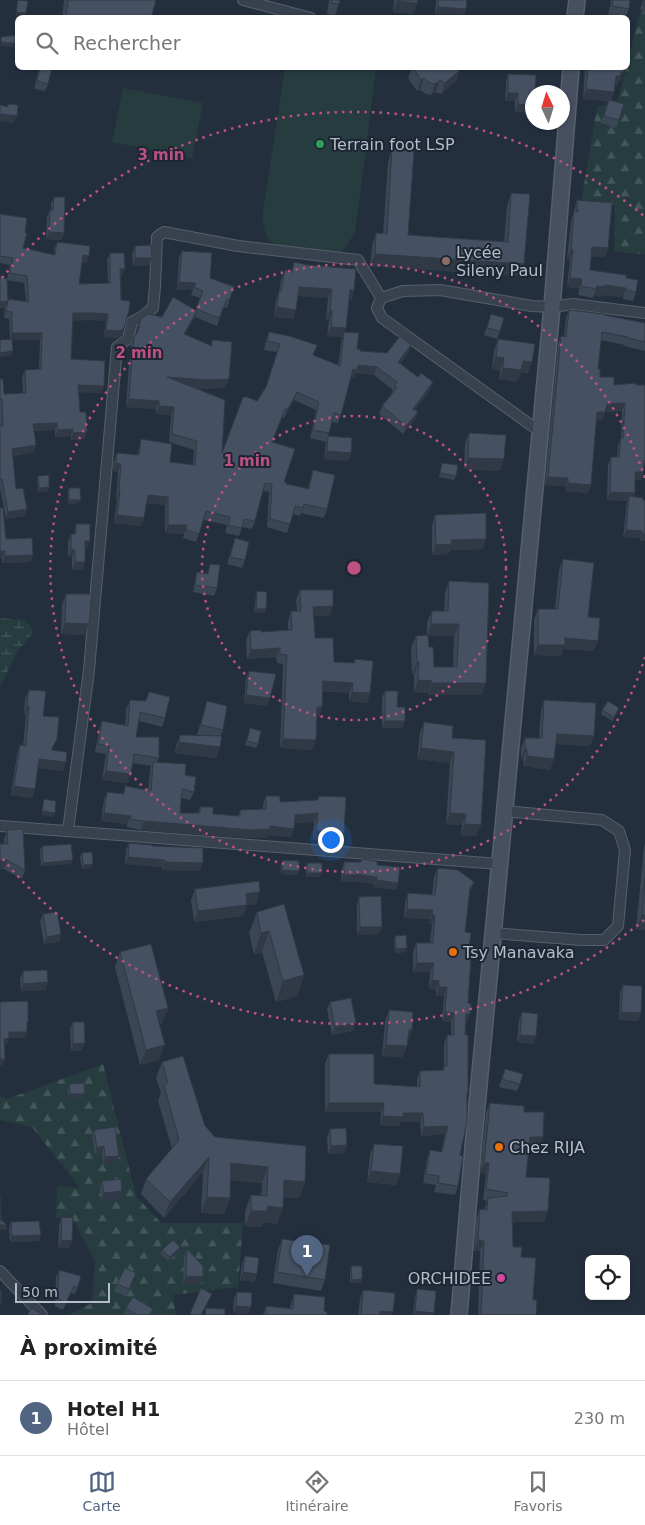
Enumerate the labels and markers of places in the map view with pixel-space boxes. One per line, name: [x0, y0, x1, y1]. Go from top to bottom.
place label: Terrain foot LSP: [329, 135, 455, 154]
marker: Terrain foot LSP: [314, 138, 326, 150]
place label: Lycée Sileny Paul: [456, 243, 543, 280]
marker: Lycée Sileny Paul: [440, 255, 452, 267]
centre of rings: [345, 559, 363, 577]
place label: Tsy Manavaka: [462, 943, 575, 962]
marker: Tsy Manavaka: [447, 946, 459, 958]
place label: Chez RIJA: [509, 1138, 585, 1157]
marker: Chez RIJA: [493, 1141, 505, 1153]
pin: 1: [291, 1235, 323, 1276]
place label: ORCHIDEE: [408, 1269, 491, 1288]
marker: ORCHIDEE: [495, 1272, 507, 1284]

